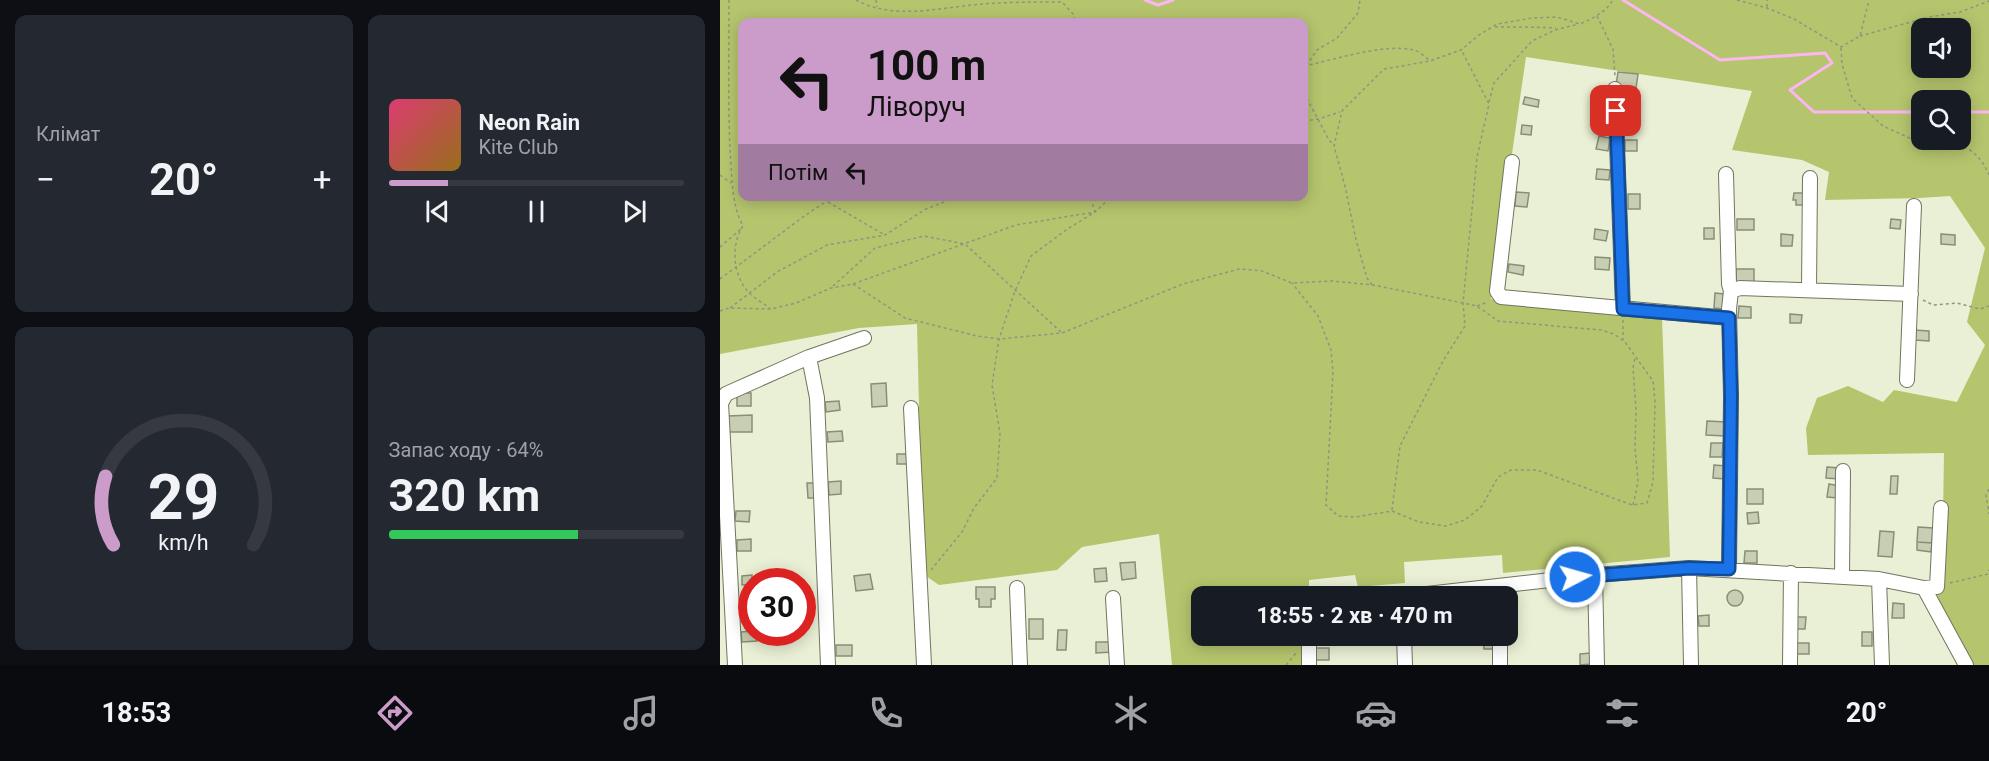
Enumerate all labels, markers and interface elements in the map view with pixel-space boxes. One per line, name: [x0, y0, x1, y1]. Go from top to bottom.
map controls: [1911, 18, 1971, 150]
button: sound: [1911, 18, 1971, 78]
text: 100 m: [867, 41, 986, 90]
icon: left: [768, 42, 846, 120]
pin: [1590, 85, 1641, 136]
button: search: [1911, 90, 1971, 150]
text: Ліворуч: [867, 91, 966, 123]
icon: arrive: [1599, 94, 1632, 127]
text: Neon Rain: [479, 110, 580, 135]
text: Клімат: [36, 122, 100, 146]
text: Kite Club: [479, 135, 558, 159]
text: 20°: [149, 153, 218, 206]
icon: left: [840, 156, 873, 189]
text: −: [36, 160, 55, 199]
text: +: [313, 160, 332, 199]
text: Потім: [768, 160, 828, 185]
icon: previous: [421, 195, 454, 228]
icon: pause: [520, 195, 553, 228]
icon: next: [618, 195, 651, 228]
text: Запас ходу · 64%: [389, 438, 543, 462]
text: 29: [148, 461, 220, 534]
text: 320 km: [389, 469, 540, 522]
text: km/h: [159, 531, 209, 556]
position arrow: [1543, 545, 1607, 609]
speed limit sign: 30: [738, 568, 816, 646]
text: 18:55 · 2 хв · 470 m: [1257, 603, 1452, 628]
icon: directions: [374, 692, 416, 734]
icon: music: [620, 692, 662, 734]
icon: phone: [865, 692, 907, 734]
icon: climate: [1110, 692, 1152, 734]
icon: car: [1355, 692, 1397, 734]
icon: filters: [1601, 692, 1643, 734]
text: 18:53: [102, 697, 171, 729]
text: 20°: [1846, 697, 1887, 729]

